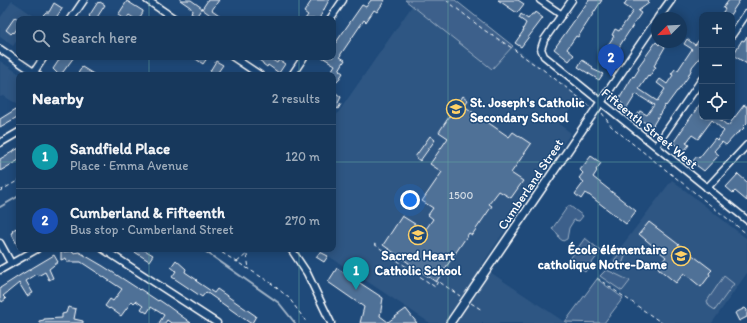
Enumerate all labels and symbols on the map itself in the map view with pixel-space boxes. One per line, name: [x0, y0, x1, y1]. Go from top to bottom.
north arrow: [651, 12, 687, 48]
pin: 2: [598, 44, 624, 77]
street label: Fifteenth Street West: [599, 85, 701, 172]
place label: St. Joseph's Catholic Secondary School: [470, 95, 585, 126]
school or university icon: St. Joseph's Catholic Secondary School: [445, 98, 467, 120]
street label: Cumberland Street: [495, 136, 566, 232]
house number: 1500: [449, 189, 473, 202]
your location: [400, 190, 420, 210]
school or university icon: Sacred Heart Catholic School: [407, 224, 429, 246]
place label: École élémentaire catholique Notre-Dame: [538, 241, 667, 273]
school or university icon: École élémentaire catholique Notre-Dame: [670, 245, 692, 267]
place label: Sacred Heart Catholic School: [375, 248, 461, 278]
pin: 1: [343, 257, 369, 290]

